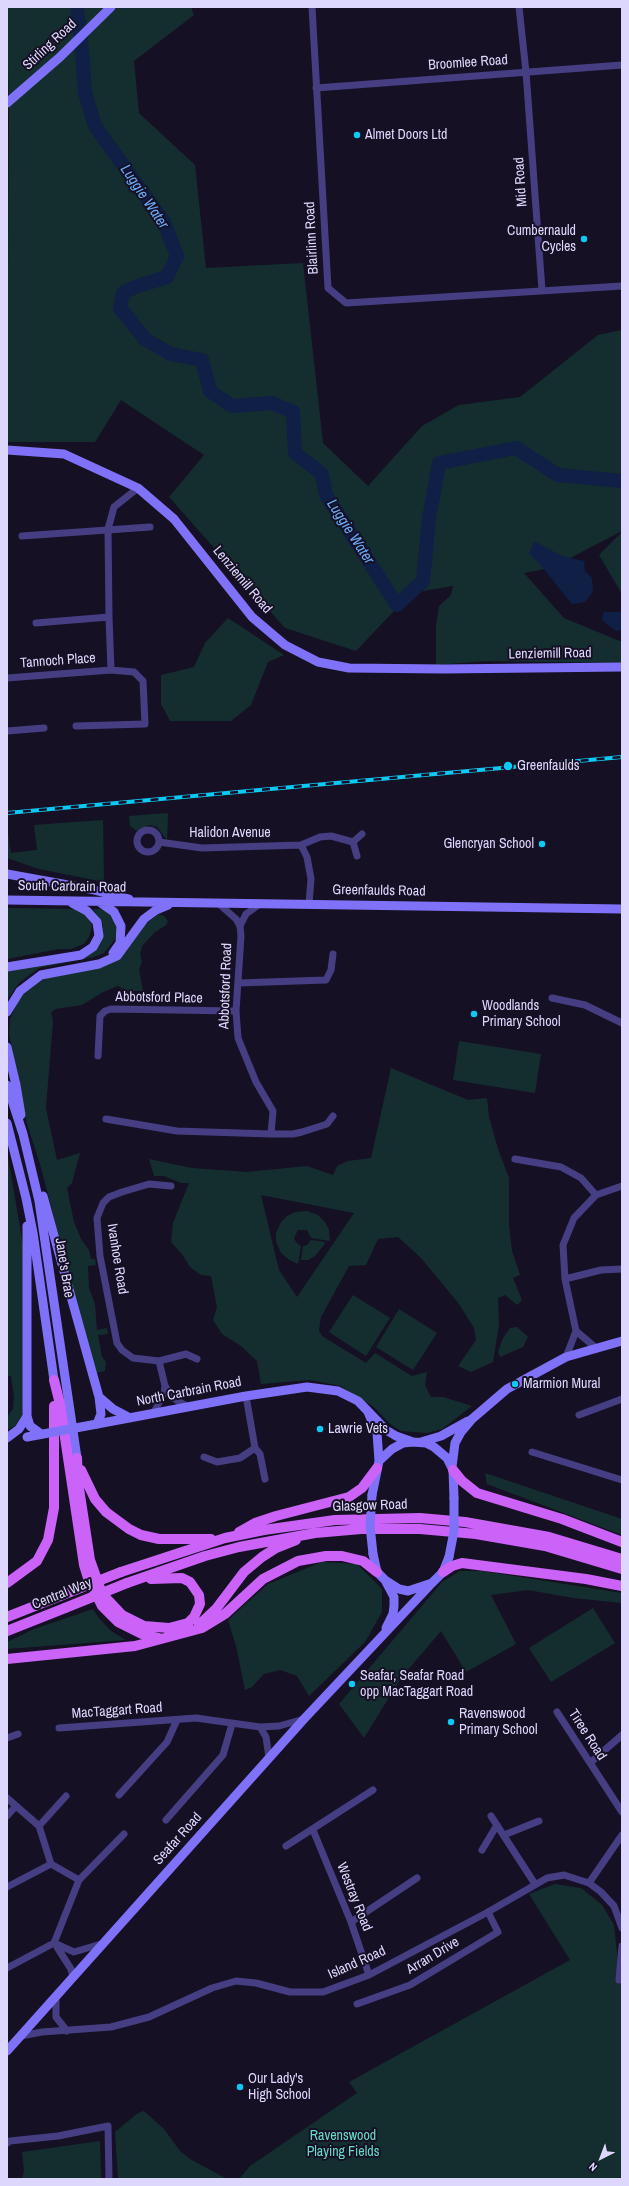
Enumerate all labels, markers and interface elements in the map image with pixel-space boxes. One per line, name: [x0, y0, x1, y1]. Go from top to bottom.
street label: Stirling Road: [20, 16, 80, 74]
street label: Broomlee Road: [428, 52, 508, 74]
place label: Almet Doors Ltd: [365, 127, 447, 143]
marker: Almet Doors Ltd: [352, 130, 362, 140]
street label: Mid Road: [511, 157, 531, 207]
water label: Luggie Water: [116, 161, 172, 233]
street label: Blairlinn Road: [302, 201, 322, 275]
place label: Cumbernauld Cycles: [507, 223, 576, 256]
marker: Cumbernauld Cycles: [579, 234, 589, 244]
water label: Luggie Water: [322, 496, 378, 568]
street label: Lenziemill Road: [209, 543, 275, 617]
street label: Lenziemill Road: [508, 645, 592, 663]
street label: Tannoch Place: [20, 650, 96, 672]
place label: Greenfaulds: [517, 758, 580, 774]
marker: Greenfaulds: [502, 760, 514, 772]
street label: Halidon Avenue: [189, 825, 271, 841]
place label: Glencryan School: [443, 836, 534, 852]
marker: Glencryan School: [537, 839, 547, 849]
street label: South Carbrain Road: [18, 878, 126, 896]
street label: Greenfaulds Road: [332, 882, 426, 900]
street label: Abbotsford Road: [216, 943, 236, 1029]
street label: Abbotsford Place: [115, 989, 203, 1007]
place label: Woodlands Primary School: [482, 998, 560, 1030]
marker: Woodlands Primary School: [469, 1009, 479, 1019]
street label: Ivanhoe Road: [103, 1222, 131, 1296]
street label: Jane's Brae: [51, 1237, 77, 1299]
street label: North Carbrain Road: [135, 1374, 243, 1410]
place label: Marmion Mural: [523, 1376, 600, 1392]
marker: Marmion Mural: [510, 1379, 520, 1389]
place label: Lawrie Vets: [328, 1421, 388, 1437]
marker: Lawrie Vets: [315, 1424, 325, 1434]
street label: Glasgow Road: [332, 1496, 408, 1516]
street label: Central Way: [30, 1574, 94, 1614]
place label: Seafar, Seafar Road opp MacTaggart Road: [360, 1668, 473, 1700]
marker: Seafar, Seafar Road opp MacTaggart Road: [347, 1679, 357, 1689]
street label: MacTaggart Road: [71, 1699, 163, 1723]
place label: Ravenswood Primary School: [459, 1706, 537, 1738]
street label: Tiree Road: [564, 1706, 610, 1764]
marker: Ravenswood Primary School: [446, 1717, 456, 1727]
street label: Seafar Road: [150, 1809, 206, 1869]
street label: Westray Road: [333, 1860, 375, 1934]
street label: Arran Drive: [404, 1934, 462, 1978]
street label: Island Road: [326, 1943, 388, 1983]
place label: Our Lady's High School: [248, 2071, 311, 2104]
marker: Our Lady's High School: [235, 2082, 245, 2092]
park label: Ravenswood Playing Fields: [307, 2128, 379, 2160]
north arrow: [581, 2138, 621, 2178]
text: N: [586, 2160, 600, 2174]

